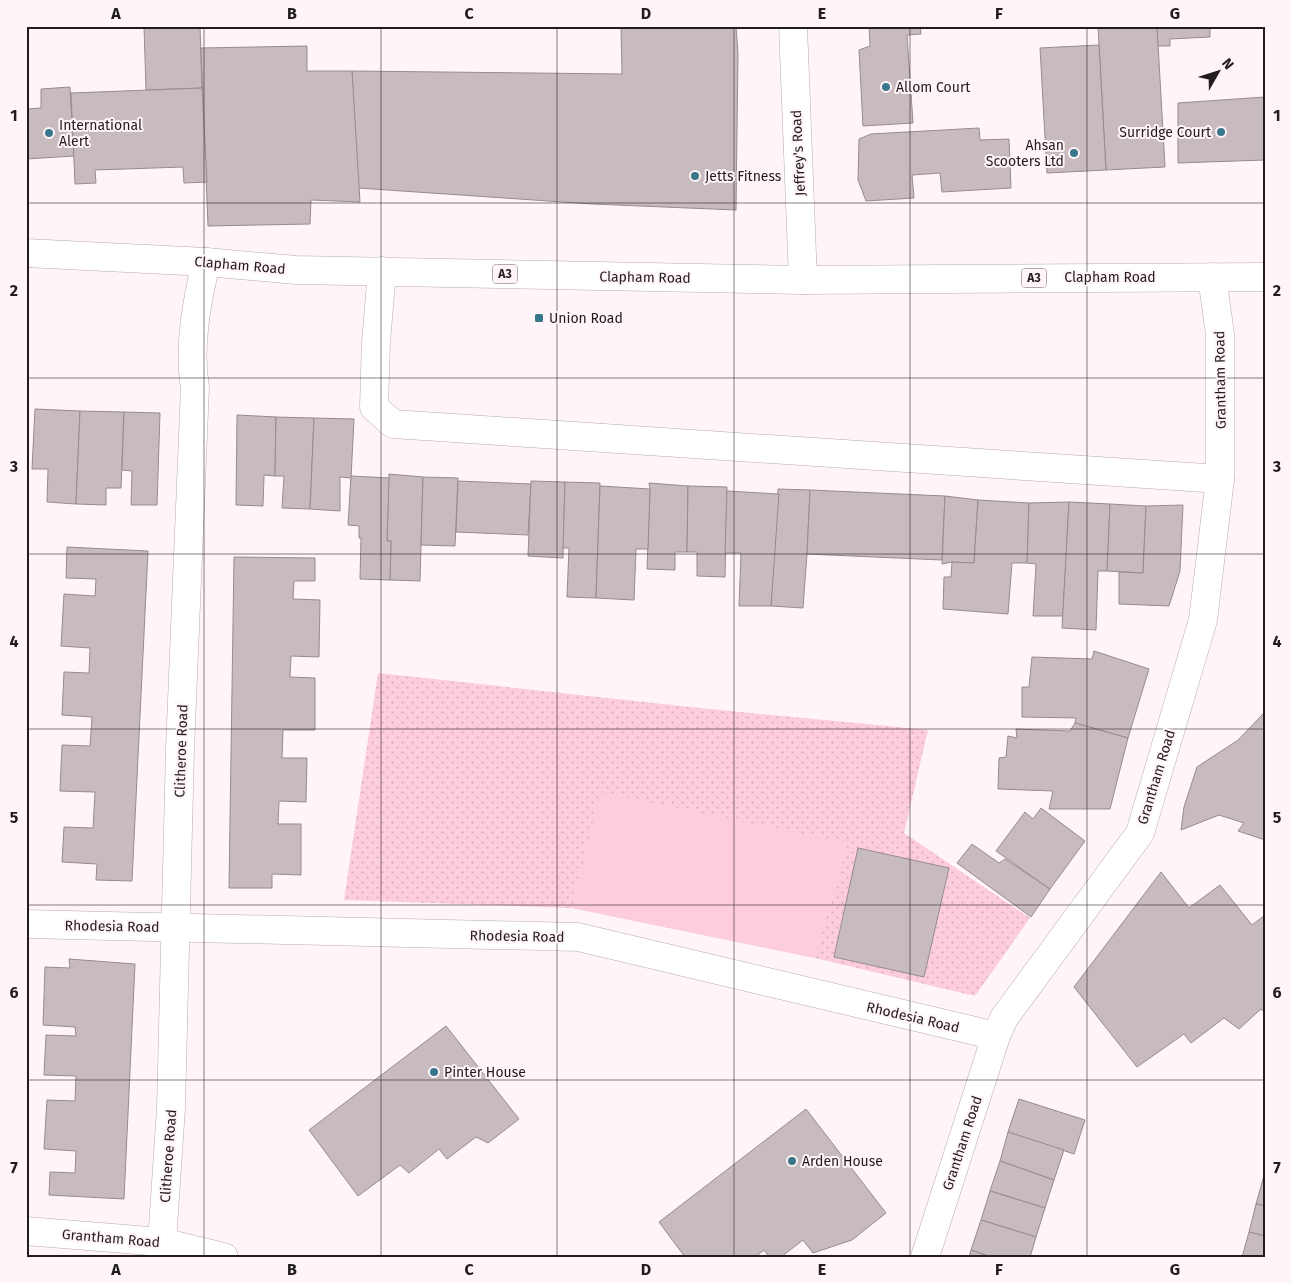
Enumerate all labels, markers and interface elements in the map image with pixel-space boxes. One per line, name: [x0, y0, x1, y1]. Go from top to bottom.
text: A: [110, 4, 121, 23]
text: B: [287, 4, 297, 23]
text: C: [464, 4, 474, 23]
text: D: [641, 4, 651, 23]
text: E: [818, 4, 826, 23]
text: F: [995, 4, 1003, 23]
text: G: [1170, 4, 1180, 23]
north arrow: [1194, 48, 1244, 98]
text: N: [1218, 55, 1237, 73]
place label: Allom Court: [896, 79, 971, 96]
marker: Allom Court: [880, 81, 892, 93]
text: 1: [10, 106, 18, 125]
text: 1: [1273, 106, 1281, 125]
street label: Jeffrey's Road: [788, 109, 809, 196]
place label: International Alert: [59, 117, 142, 150]
place label: Surridge Court: [1119, 124, 1212, 141]
marker: Surridge Court: [1215, 126, 1227, 138]
marker: International Alert: [43, 127, 55, 139]
place label: Ahsan Scooters Ltd: [986, 137, 1064, 170]
marker: Ahsan Scooters Ltd: [1068, 147, 1080, 159]
place label: Jetts Fitness: [705, 168, 782, 185]
marker: Jetts Fitness: [689, 170, 701, 182]
street label: Clapham Road: [194, 253, 286, 278]
road number: A3: [492, 264, 518, 284]
street label: Clapham Road: [599, 268, 691, 287]
road number: A3: [1022, 268, 1046, 288]
street label: Clapham Road: [1064, 269, 1156, 286]
text: 2: [10, 281, 18, 300]
text: 2: [1273, 281, 1281, 300]
place label: Union Road: [549, 310, 623, 327]
marker: Union Road: [533, 312, 545, 324]
street label: Grantham Road: [1211, 331, 1230, 429]
text: 3: [9, 457, 18, 476]
text: 3: [1272, 457, 1281, 476]
text: 4: [9, 632, 19, 651]
text: 4: [1272, 632, 1282, 651]
street label: Clitheroe Road: [171, 704, 192, 798]
street label: Grantham Road: [1134, 728, 1179, 827]
text: 5: [10, 808, 19, 827]
text: 5: [1273, 808, 1282, 827]
street label: Rhodesia Road: [64, 917, 160, 936]
street label: Rhodesia Road: [469, 927, 565, 946]
text: 6: [9, 983, 19, 1002]
text: 6: [1272, 983, 1282, 1002]
street label: Rhodesia Road: [865, 999, 961, 1036]
place label: Pinter House: [444, 1064, 526, 1081]
marker: Pinter House: [428, 1066, 440, 1078]
street label: Grantham Road: [939, 1094, 986, 1193]
street label: Clitheroe Road: [157, 1109, 180, 1203]
place label: Arden House: [802, 1153, 883, 1170]
marker: Arden House: [786, 1155, 798, 1167]
text: 7: [10, 1158, 18, 1177]
text: 7: [1273, 1158, 1281, 1177]
street label: Grantham Road: [61, 1226, 161, 1251]
text: A: [110, 1260, 121, 1279]
text: B: [287, 1260, 297, 1279]
text: C: [464, 1260, 474, 1279]
text: D: [641, 1260, 651, 1279]
text: E: [818, 1260, 826, 1279]
text: F: [995, 1260, 1003, 1279]
text: G: [1170, 1260, 1180, 1279]

